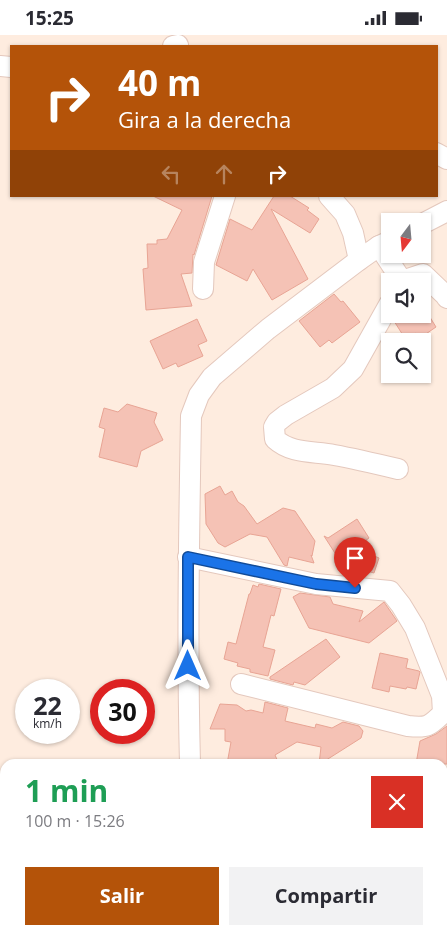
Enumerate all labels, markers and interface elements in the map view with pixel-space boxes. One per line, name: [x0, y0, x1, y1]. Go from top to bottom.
text: 15:25: [25, 5, 74, 31]
text: 40 m: [118, 59, 201, 106]
icon: right: [35, 65, 100, 130]
text: Gira a la derecha: [118, 104, 291, 134]
icon: left: [157, 160, 185, 188]
icon: ahead: [210, 160, 238, 188]
icon: right: [263, 160, 291, 188]
north arrow: [381, 213, 431, 263]
map controls: [381, 213, 431, 383]
button: sound: [381, 273, 431, 323]
button: search: [381, 333, 431, 383]
pin: [334, 537, 376, 588]
icon: arrive: [341, 544, 369, 572]
position arrow: [161, 639, 213, 691]
speed limit sign: 30: [90, 679, 155, 744]
text: 22: [33, 688, 62, 722]
text: km/h: [33, 715, 62, 732]
text: 1 min: [25, 770, 108, 811]
button: close: [371, 776, 423, 828]
text: 100 m · 15:26: [25, 810, 125, 832]
button: Salir: [25, 867, 219, 925]
button: Compartir: [229, 867, 423, 925]

